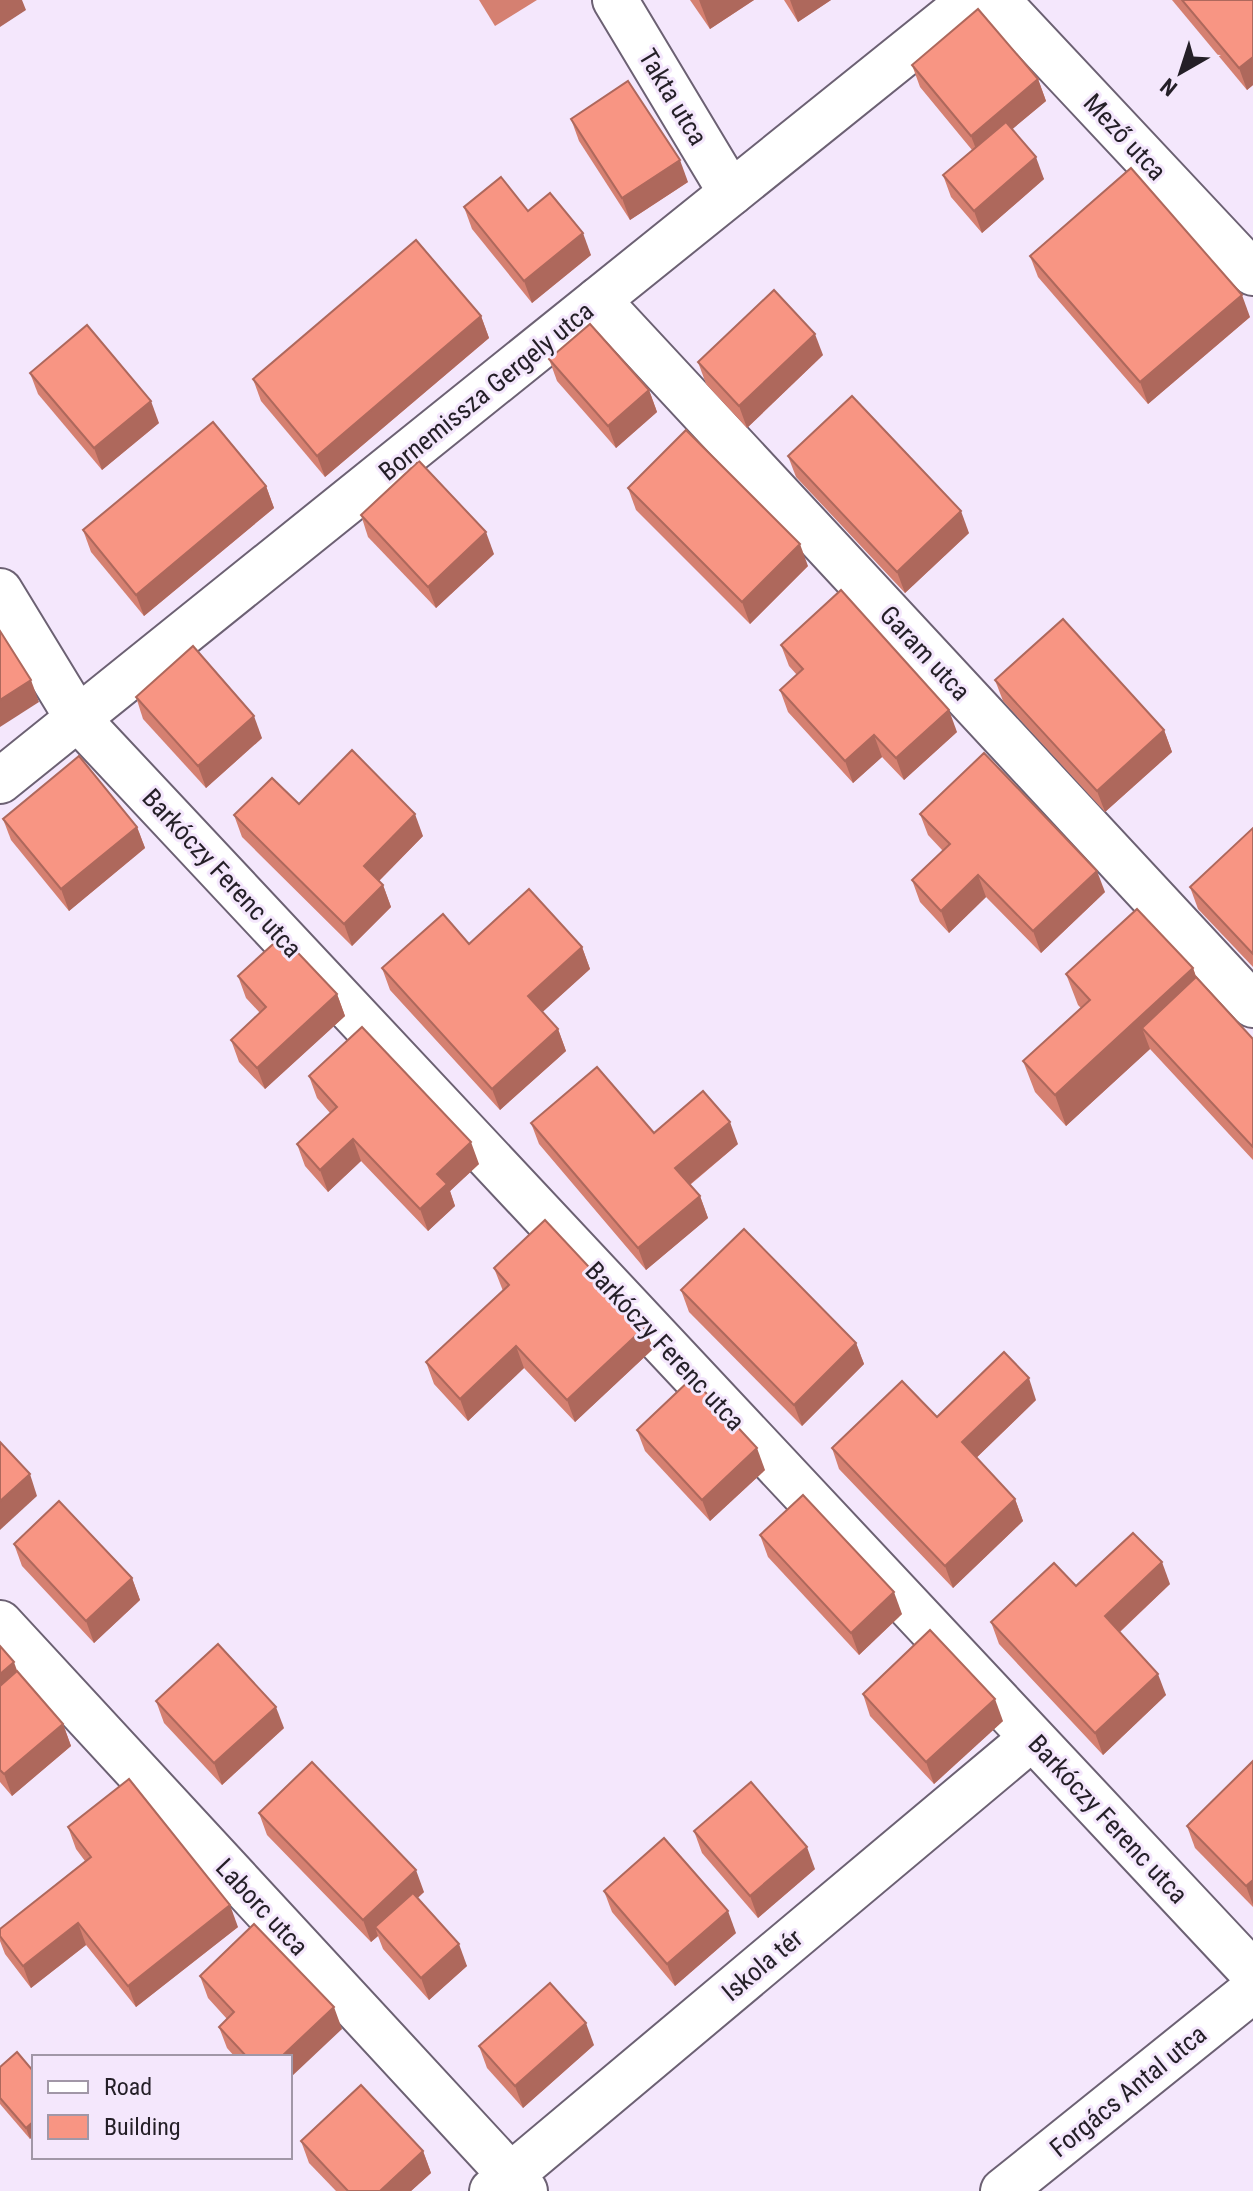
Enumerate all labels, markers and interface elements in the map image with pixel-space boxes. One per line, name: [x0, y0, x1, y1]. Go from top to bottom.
north arrow: [1141, 32, 1221, 112]
street label: Takta utca: [633, 43, 713, 151]
text: N: [1156, 73, 1182, 101]
street label: Mező utca: [1078, 88, 1172, 186]
street label: Bornemissza Gergely utca: [373, 295, 599, 487]
street label: Garam utca: [874, 600, 976, 706]
street label: Barkóczy Ferenc utca: [136, 783, 308, 963]
street label: Barkóczy Ferenc utca: [579, 1256, 751, 1436]
street label: Barkóczy Ferenc utca: [1022, 1729, 1194, 1909]
street label: Laborc utca: [210, 1852, 314, 1962]
street label: Iskola tér: [716, 1923, 808, 2007]
street label: Forgács Antal utca: [1044, 2019, 1212, 2163]
legend: [32, 2055, 292, 2159]
text: Road: [104, 2073, 152, 2101]
text: Building: [104, 2113, 181, 2141]

